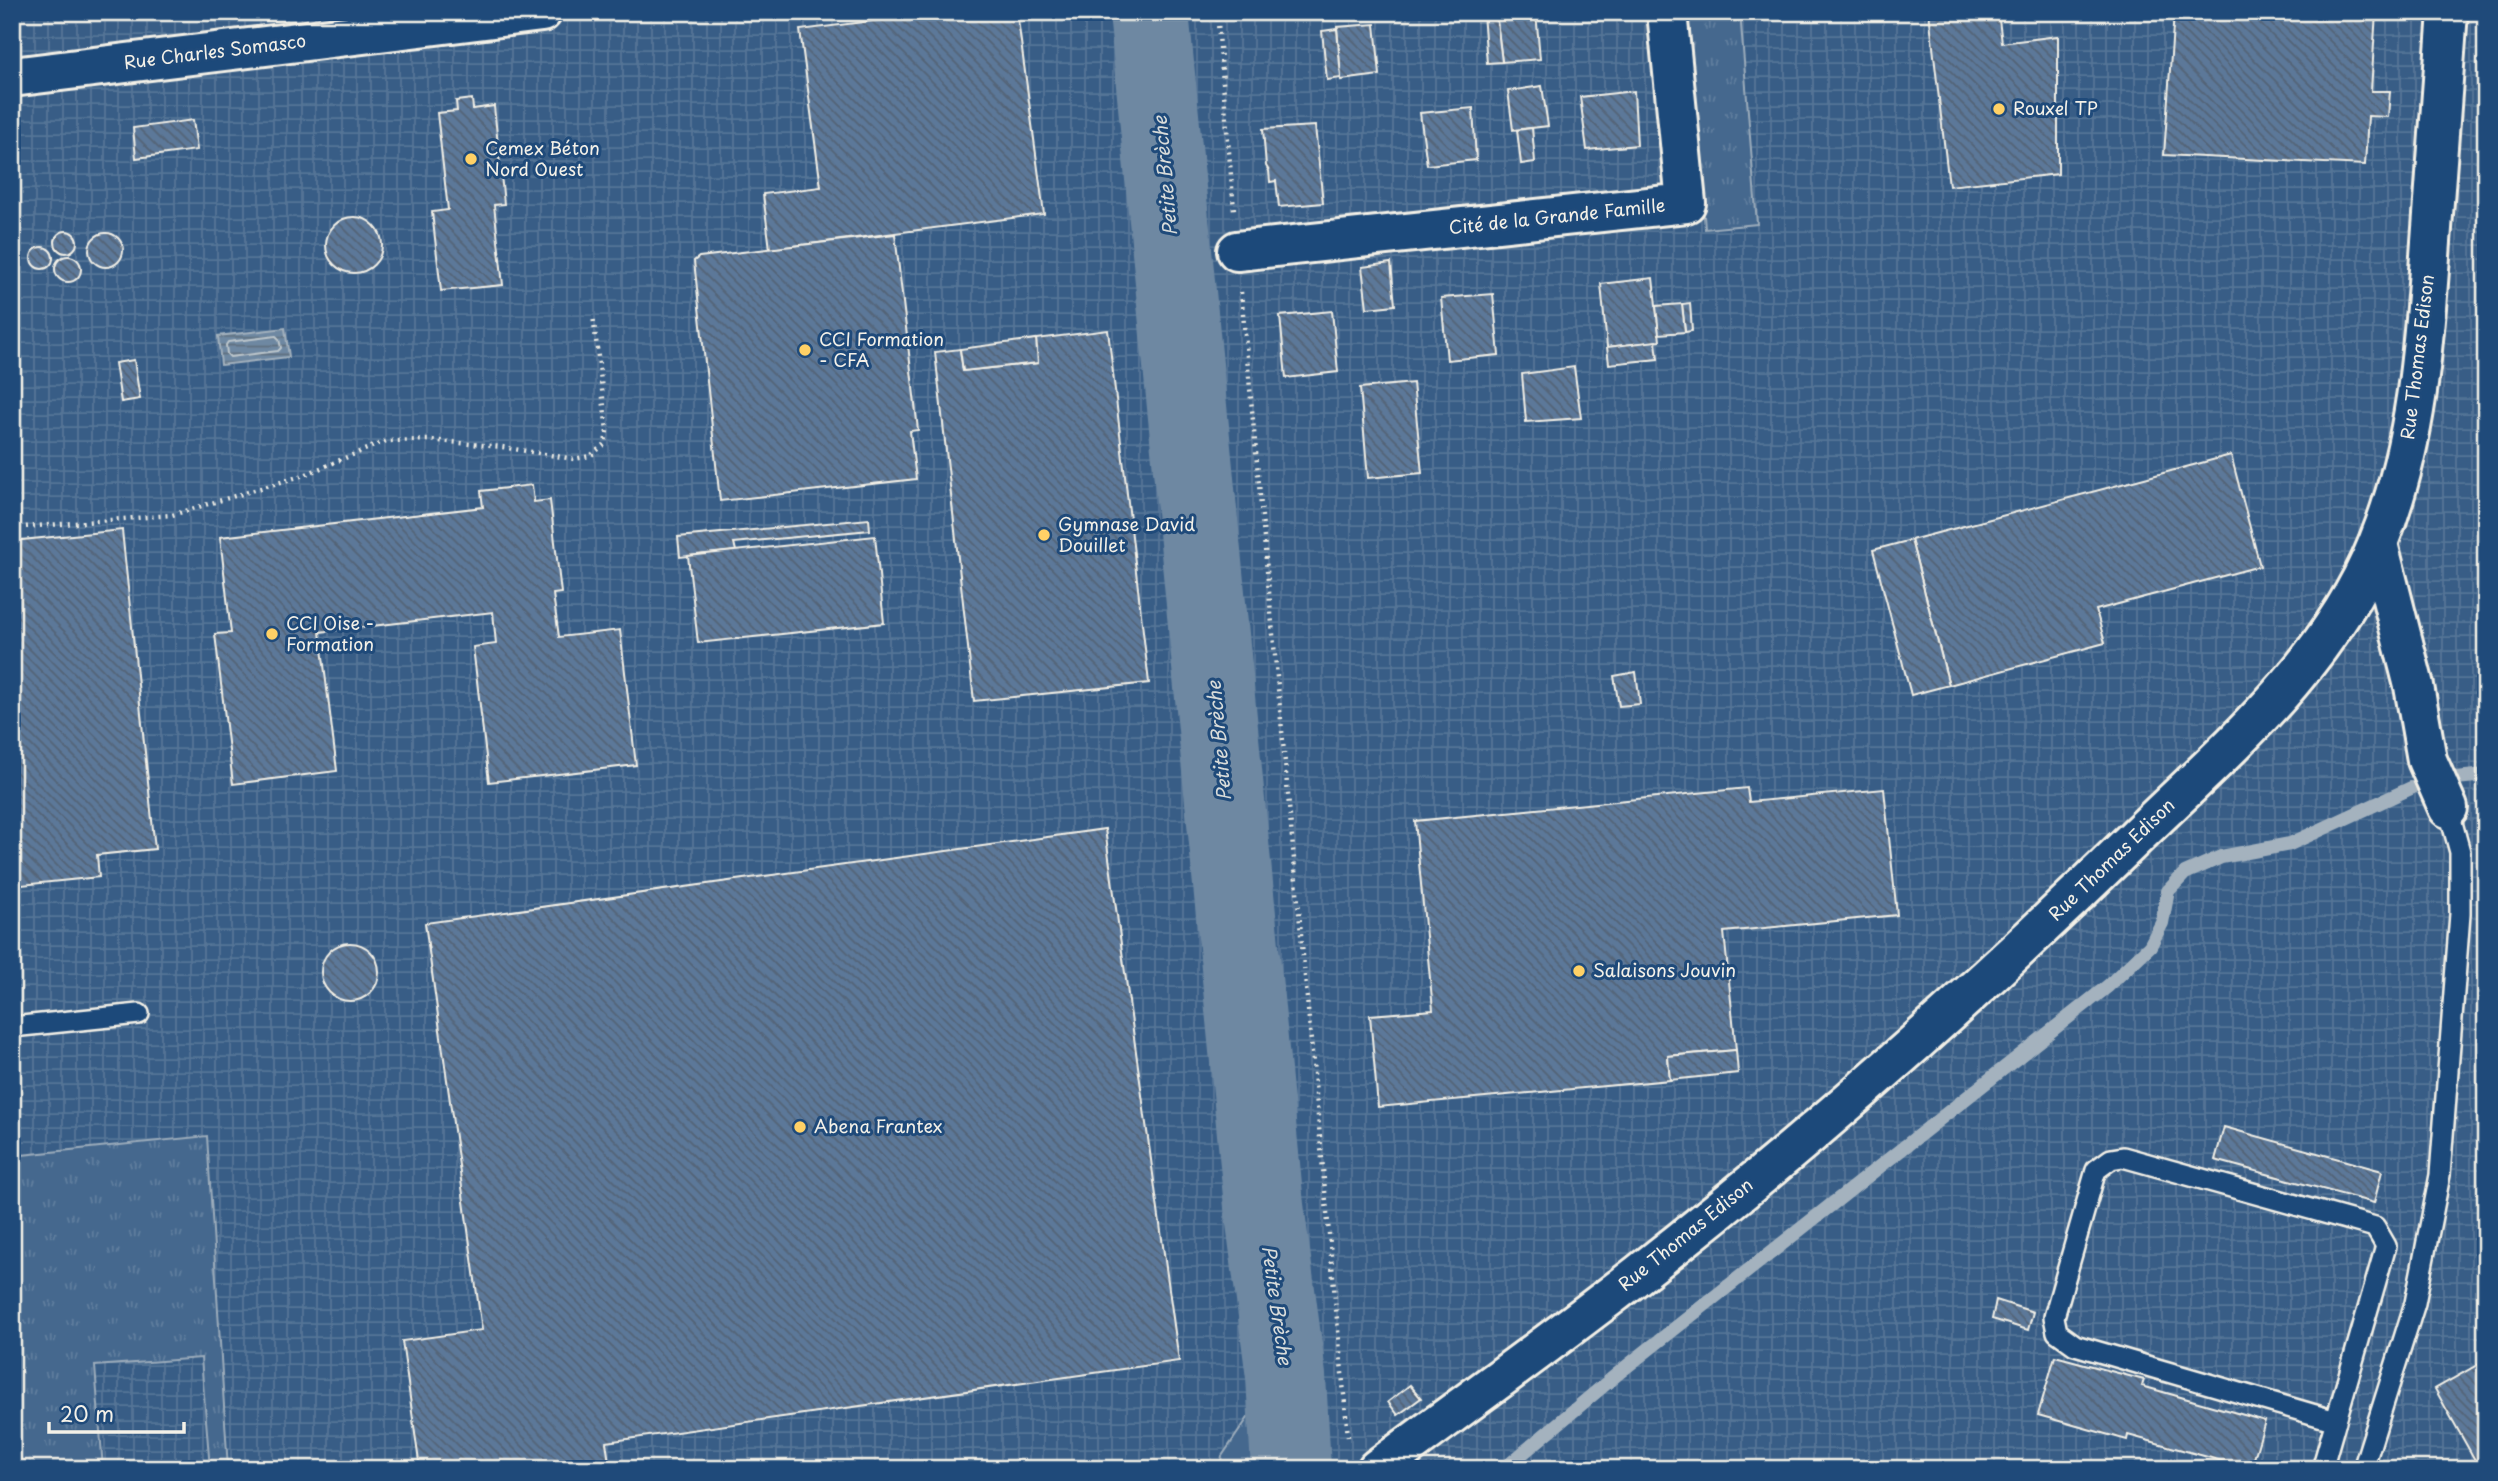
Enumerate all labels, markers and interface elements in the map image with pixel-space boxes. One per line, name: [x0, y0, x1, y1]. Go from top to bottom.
street label: Rue Charles Somasco: [122, 26, 308, 75]
place label: Rouxel TP: [2013, 94, 2098, 121]
marker: Rouxel TP: [1991, 101, 2007, 117]
water label: Petite Brèche: [1145, 114, 1183, 237]
place label: Cemex Béton Nord Ouest: [485, 134, 600, 182]
marker: Cemex Béton Nord Ouest: [463, 151, 479, 167]
street label: Cité de la Grande Famille: [1447, 191, 1666, 240]
street label: Rue Thomas Edison: [2393, 273, 2440, 441]
place label: CCI Formation - CFA: [819, 325, 944, 373]
marker: CCI Formation - CFA: [797, 342, 813, 358]
place label: Gymnase David Douillet: [1058, 510, 1195, 558]
marker: Gymnase David Douillet: [1036, 527, 1052, 543]
place label: CCI Oise - Formation: [286, 609, 374, 657]
marker: CCI Oise - Formation: [264, 626, 280, 642]
water label: Petite Brèche: [1199, 679, 1237, 802]
street label: Rue Thomas Edison: [2042, 791, 2180, 926]
place label: Salaisons Jouvin: [1593, 956, 1736, 983]
marker: Salaisons Jouvin: [1571, 963, 1587, 979]
place label: Abena Frantex: [814, 1112, 942, 1139]
marker: Abena Frantex: [792, 1119, 808, 1135]
street label: Rue Thomas Edison: [1612, 1171, 1758, 1297]
water label: Petite Brèche: [1256, 1243, 1300, 1367]
scale bar: [49, 1390, 184, 1434]
text: 20 m: [60, 1397, 114, 1429]

